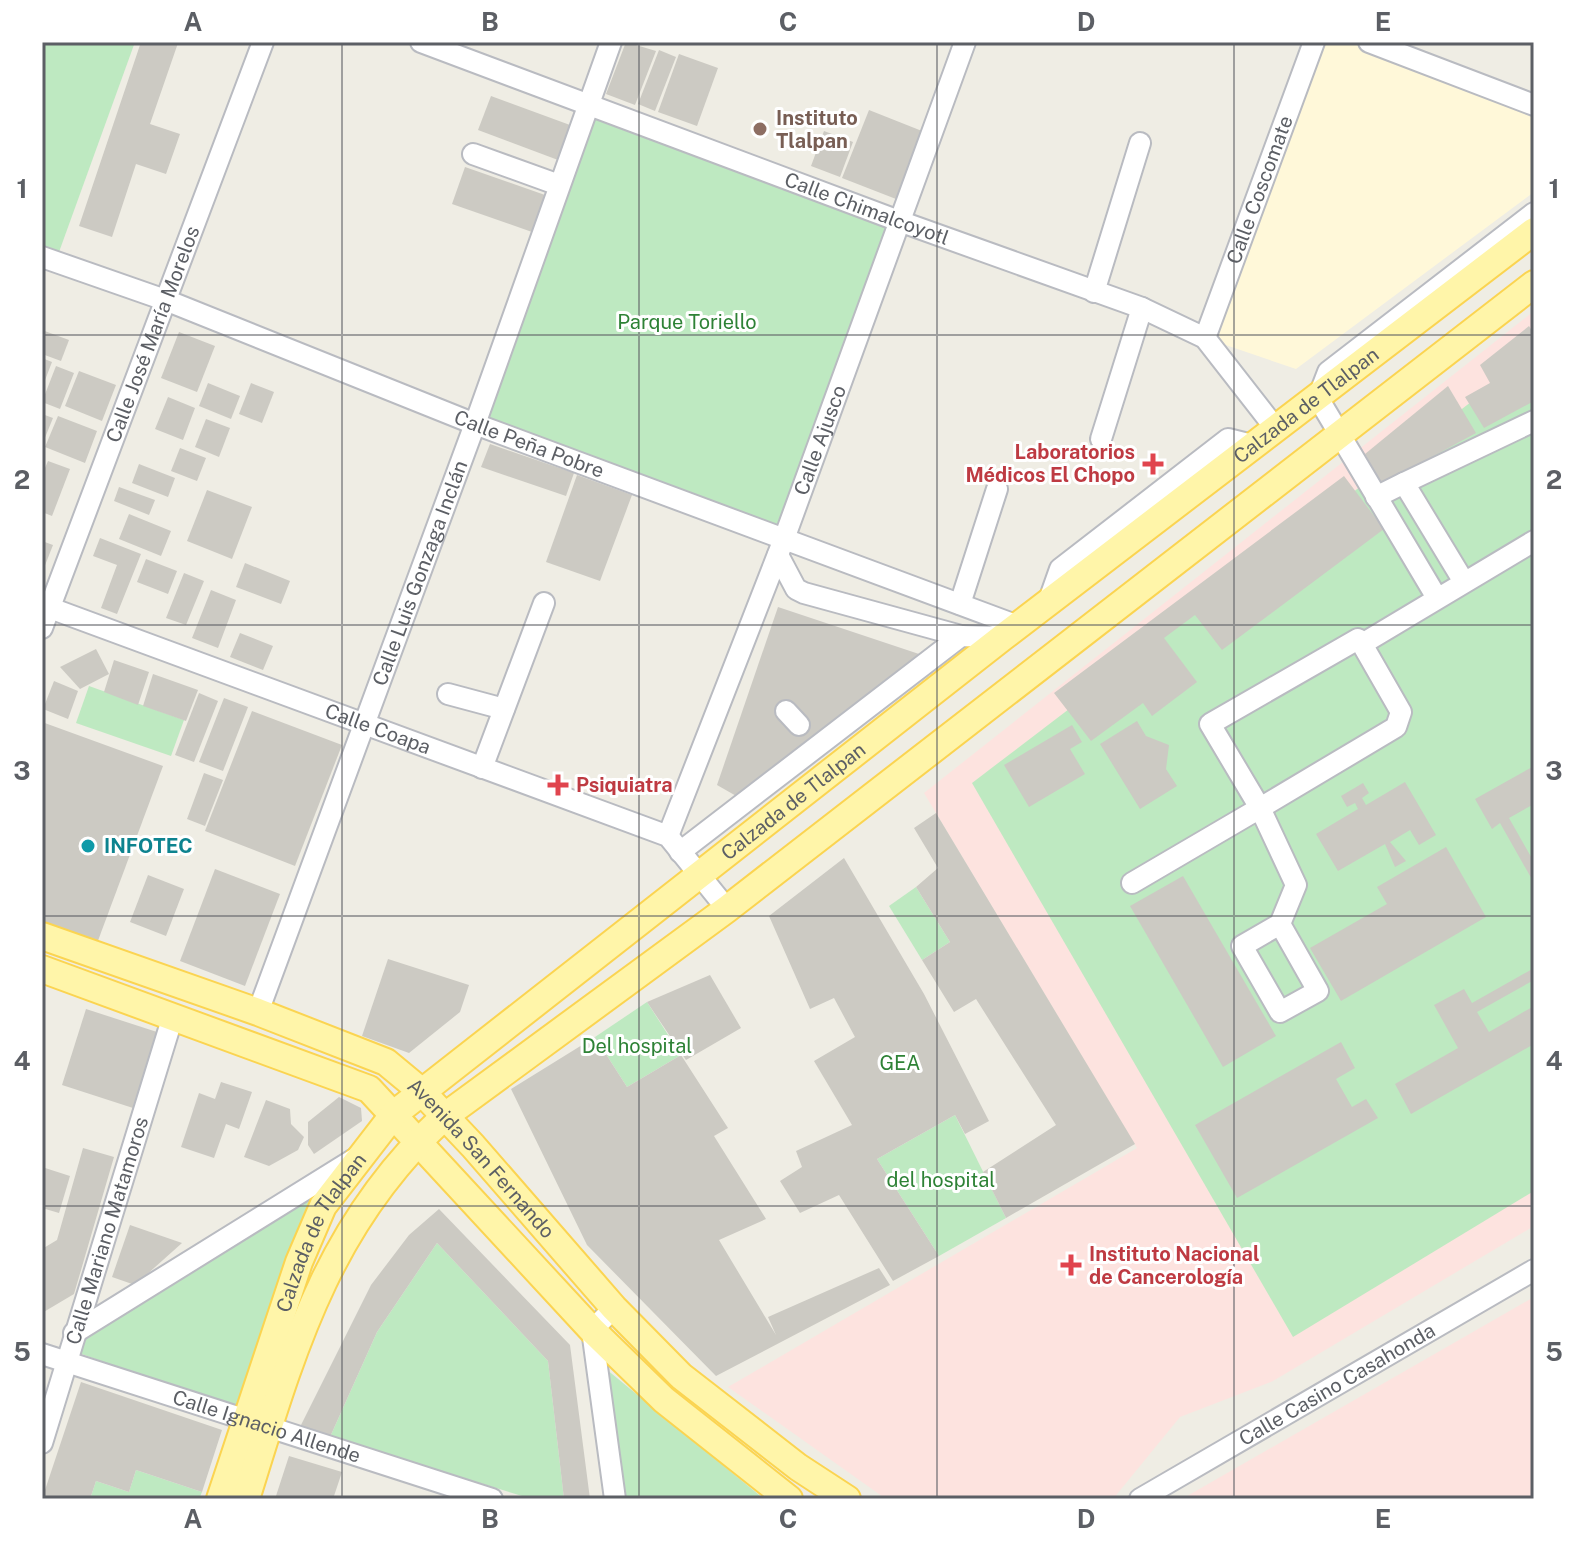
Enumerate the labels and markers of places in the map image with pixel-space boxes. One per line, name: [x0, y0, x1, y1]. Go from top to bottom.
place label: Instituto Tlalpan: [776, 106, 858, 153]
marker: Instituto Tlalpan: [751, 120, 769, 138]
place label: Laboratorios Médicos El Chopo: [965, 440, 1135, 487]
marker: Laboratorios Médicos El Chopo: [1142, 453, 1164, 475]
place label: Psiquiatra: [576, 773, 673, 797]
marker: Psiquiatra: [547, 774, 569, 796]
place label: INFOTEC: [104, 834, 193, 858]
marker: INFOTEC: [79, 837, 97, 855]
place label: Instituto Nacional de Cancerología: [1089, 1242, 1260, 1289]
marker: Instituto Nacional de Cancerología: [1060, 1254, 1082, 1276]

